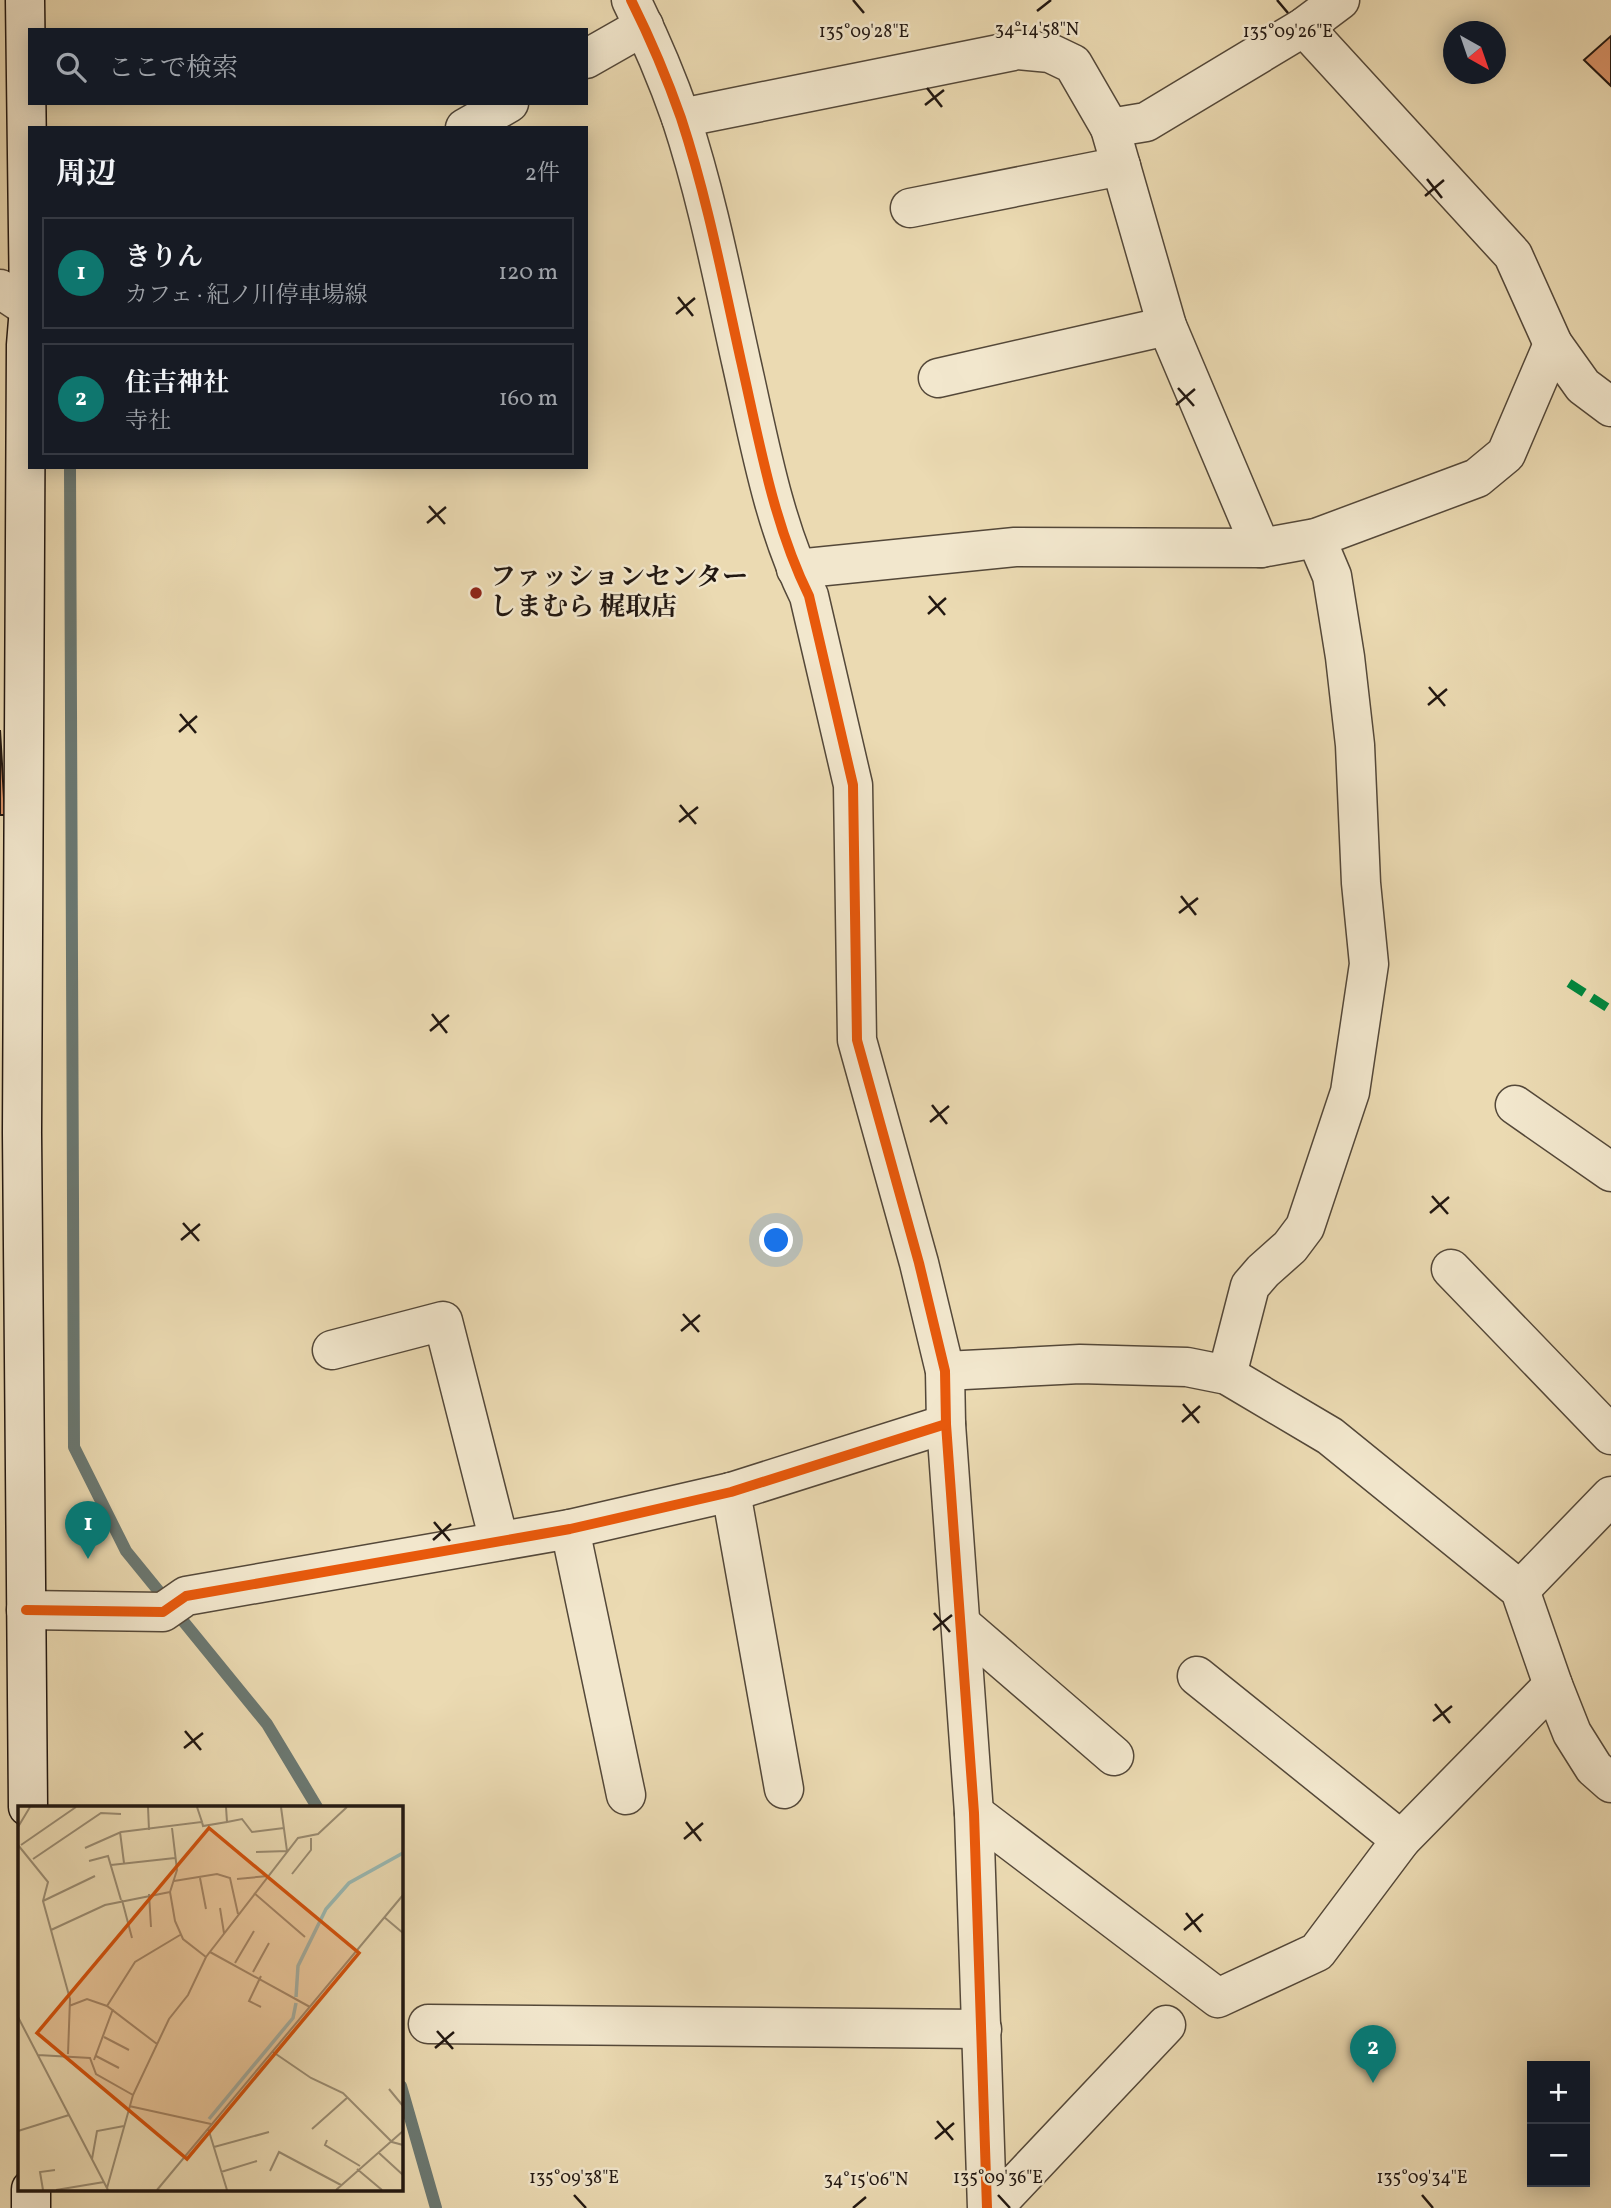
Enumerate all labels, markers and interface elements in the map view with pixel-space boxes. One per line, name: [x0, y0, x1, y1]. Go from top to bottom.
text: 34°14'58"N: [995, 18, 1079, 43]
text: 135°09'28"E: [819, 20, 909, 45]
text: 135°09'26"E: [1243, 20, 1333, 45]
north arrow: [1443, 21, 1506, 84]
search box: [28, 28, 588, 105]
icon: search: [52, 48, 90, 86]
text: ここで検索: [108, 51, 238, 87]
text: 周辺: [56, 154, 116, 196]
text: 2件: [525, 158, 560, 190]
text: きりん: [125, 240, 203, 276]
text: 1: [76, 257, 86, 289]
text: 120 m: [498, 257, 558, 289]
text: カフェ · 紀ノ川停車場線: [125, 280, 368, 312]
text: 住吉神社: [125, 366, 229, 402]
text: 2: [75, 383, 87, 415]
text: 160 m: [499, 383, 558, 415]
text: 寺社: [125, 406, 171, 438]
place label: ファッションセンター しまむら 梶取店: [490, 560, 748, 626]
marker: ファッションセンター しまむら 梶取店: [468, 585, 484, 601]
your location: [759, 1223, 793, 1257]
pin: 1: [65, 1501, 111, 1559]
inset map: [18, 1806, 402, 2190]
pin: 2: [1350, 2025, 1396, 2083]
map controls: [1527, 2061, 1590, 2187]
button: +: [1527, 2061, 1590, 2124]
button: −: [1527, 2124, 1590, 2187]
text: 135°09'38"E: [529, 2166, 619, 2191]
text: 135°09'36"E: [953, 2166, 1043, 2191]
text: 135°09'34"E: [1376, 2166, 1468, 2191]
text: 34°15'06"N: [824, 2168, 908, 2193]

